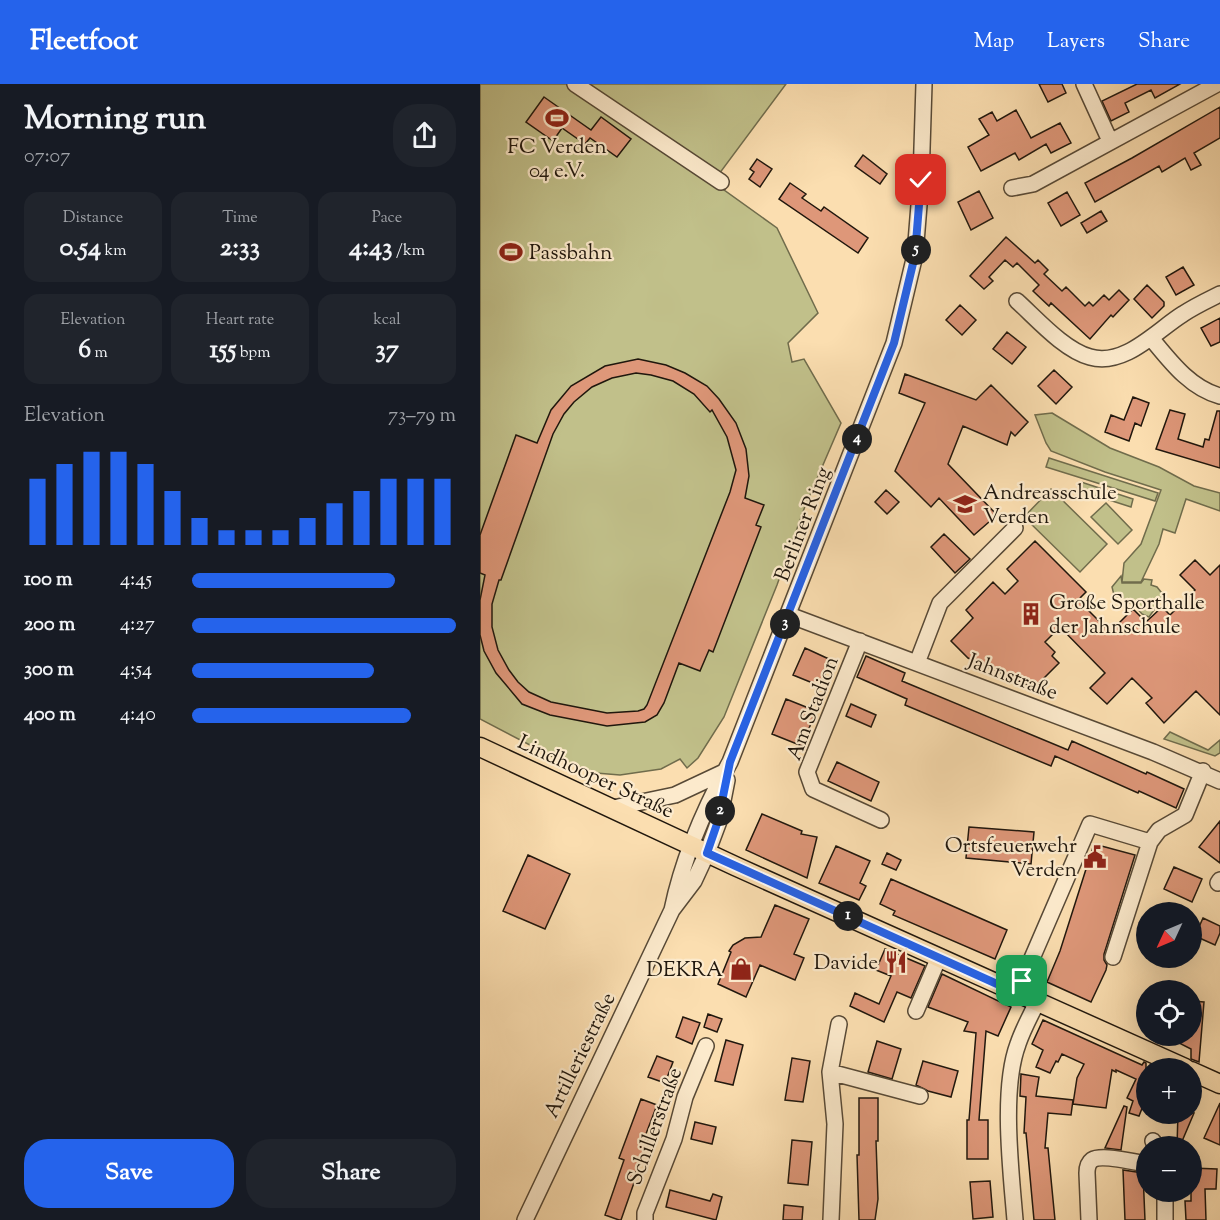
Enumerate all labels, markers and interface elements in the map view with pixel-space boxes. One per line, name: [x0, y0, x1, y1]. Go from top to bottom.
text: Fleetfoot: [30, 22, 138, 62]
text: Map: [974, 27, 1014, 57]
text: Layers: [1047, 27, 1105, 57]
text: Share: [1138, 27, 1190, 57]
text: Morning run: [24, 96, 206, 144]
button: share: [393, 104, 456, 167]
sports icon: FC Verden 04 e.V.: [544, 105, 570, 131]
place label: FC Verden 04 e.V.: [507, 133, 607, 187]
text: 07:07: [24, 143, 70, 172]
pin: [895, 154, 946, 205]
icon: check: [904, 163, 937, 196]
text: Distance: [63, 207, 123, 230]
text: Time: [222, 207, 258, 230]
text: Pace: [372, 207, 402, 230]
text: 0.54: [60, 230, 101, 267]
text: 2:33: [220, 230, 260, 267]
text: 4:43: [349, 230, 393, 267]
pin: 5: [901, 235, 931, 265]
text: 5: [913, 238, 919, 261]
sports icon: Passbahn: [498, 239, 524, 265]
place label: Passbahn: [529, 239, 612, 269]
text: km: [101, 240, 126, 263]
text: /km: [393, 240, 425, 263]
text: Elevation: [61, 309, 125, 332]
text: Heart rate: [206, 309, 274, 332]
text: kcal: [373, 309, 401, 332]
text: 6: [78, 332, 91, 369]
text: 155: [210, 332, 236, 369]
text: 37: [375, 332, 399, 369]
text: m: [91, 342, 108, 365]
text: bpm: [236, 342, 270, 365]
text: Elevation: [24, 402, 105, 431]
text: 73–79 m: [388, 402, 456, 431]
pin: 4: [842, 424, 872, 454]
text: 4: [853, 427, 861, 450]
street label: Berliner Ring: [768, 463, 839, 586]
place label: Andreasschule Verden: [983, 479, 1117, 533]
school or university icon: Andreasschule Verden: [952, 491, 978, 517]
text: 100 m: [24, 566, 73, 595]
text: 4:45: [120, 566, 152, 595]
place label: Große Sporthalle der Jahnschule: [1049, 589, 1205, 643]
building icon: Große Sporthalle der Jahnschule: [1018, 601, 1044, 627]
pin: 3: [770, 609, 800, 639]
text: 200 m: [24, 611, 75, 640]
text: 4:27: [120, 611, 155, 640]
text: 3: [782, 612, 788, 635]
street label: Jahnstraße: [962, 647, 1062, 709]
street label: Am Stadion: [780, 652, 848, 765]
text: 300 m: [24, 656, 74, 685]
text: 4:54: [120, 656, 152, 685]
text: 400 m: [24, 701, 76, 730]
text: 4:40: [120, 701, 156, 730]
street label: Lindhooper Straße: [512, 728, 678, 827]
pin: 2: [705, 796, 735, 826]
text: 2: [716, 799, 724, 822]
place label: Ortsfeuerwehr Verden: [945, 832, 1077, 886]
public building icon: Ortsfeuerwehr Verden: [1082, 844, 1108, 870]
pin: 1: [833, 901, 863, 931]
north arrow: [1136, 902, 1202, 968]
map controls: [1136, 902, 1202, 1202]
text: 1: [845, 904, 851, 927]
place label: Davide: [814, 949, 878, 979]
restaurant icon: Davide: [883, 949, 909, 975]
pin: [996, 955, 1047, 1006]
place label: DEKRA: [646, 956, 723, 986]
shop icon: DEKRA: [728, 956, 754, 982]
icon: arrive: [1005, 964, 1038, 997]
button: locate: [1136, 980, 1202, 1046]
street label: Artilleriestraße: [537, 988, 624, 1124]
button: +: [1136, 1058, 1202, 1124]
street label: Schillerstraße: [621, 1064, 691, 1190]
button: −: [1136, 1136, 1202, 1202]
button: Save: [24, 1139, 234, 1208]
button: Share: [246, 1139, 456, 1208]

